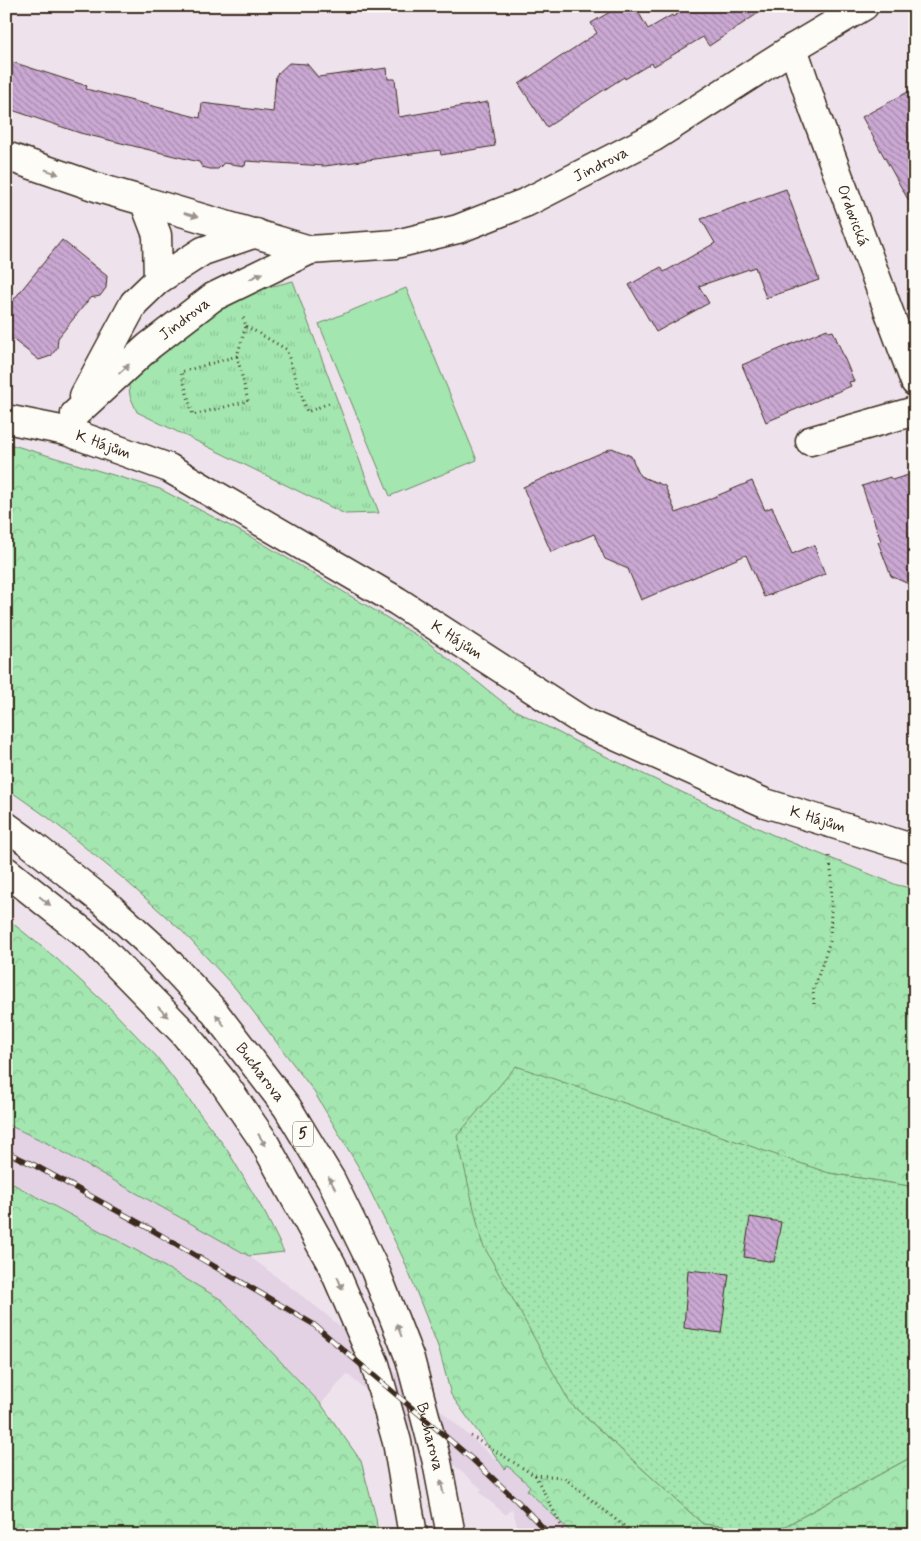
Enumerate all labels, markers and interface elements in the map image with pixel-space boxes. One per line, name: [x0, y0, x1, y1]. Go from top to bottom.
street label: Jindrova: [570, 142, 632, 187]
one-way arrow: [45, 168, 60, 176]
street label: Ordovická: [832, 182, 874, 249]
one-way arrow: [184, 211, 199, 219]
one-way arrow: [249, 272, 263, 280]
street label: Jindrova: [155, 293, 214, 345]
one-way arrow: [117, 363, 129, 375]
street label: K Hájům: [73, 425, 134, 464]
street label: K Hájům: [427, 615, 487, 664]
street label: K Hájům: [787, 801, 848, 838]
one-way arrow: [38, 895, 51, 906]
one-way arrow: [157, 1005, 169, 1017]
one-way arrow: [215, 1014, 226, 1027]
street label: Bucharova: [231, 1038, 290, 1106]
road number: 5: [293, 1122, 313, 1146]
one-way arrow: [258, 1133, 267, 1147]
one-way arrow: [327, 1176, 336, 1189]
one-way arrow: [337, 1276, 345, 1290]
one-way arrow: [395, 1323, 402, 1338]
street label: Bucharova: [411, 1400, 449, 1473]
one-way arrow: [438, 1478, 446, 1494]

